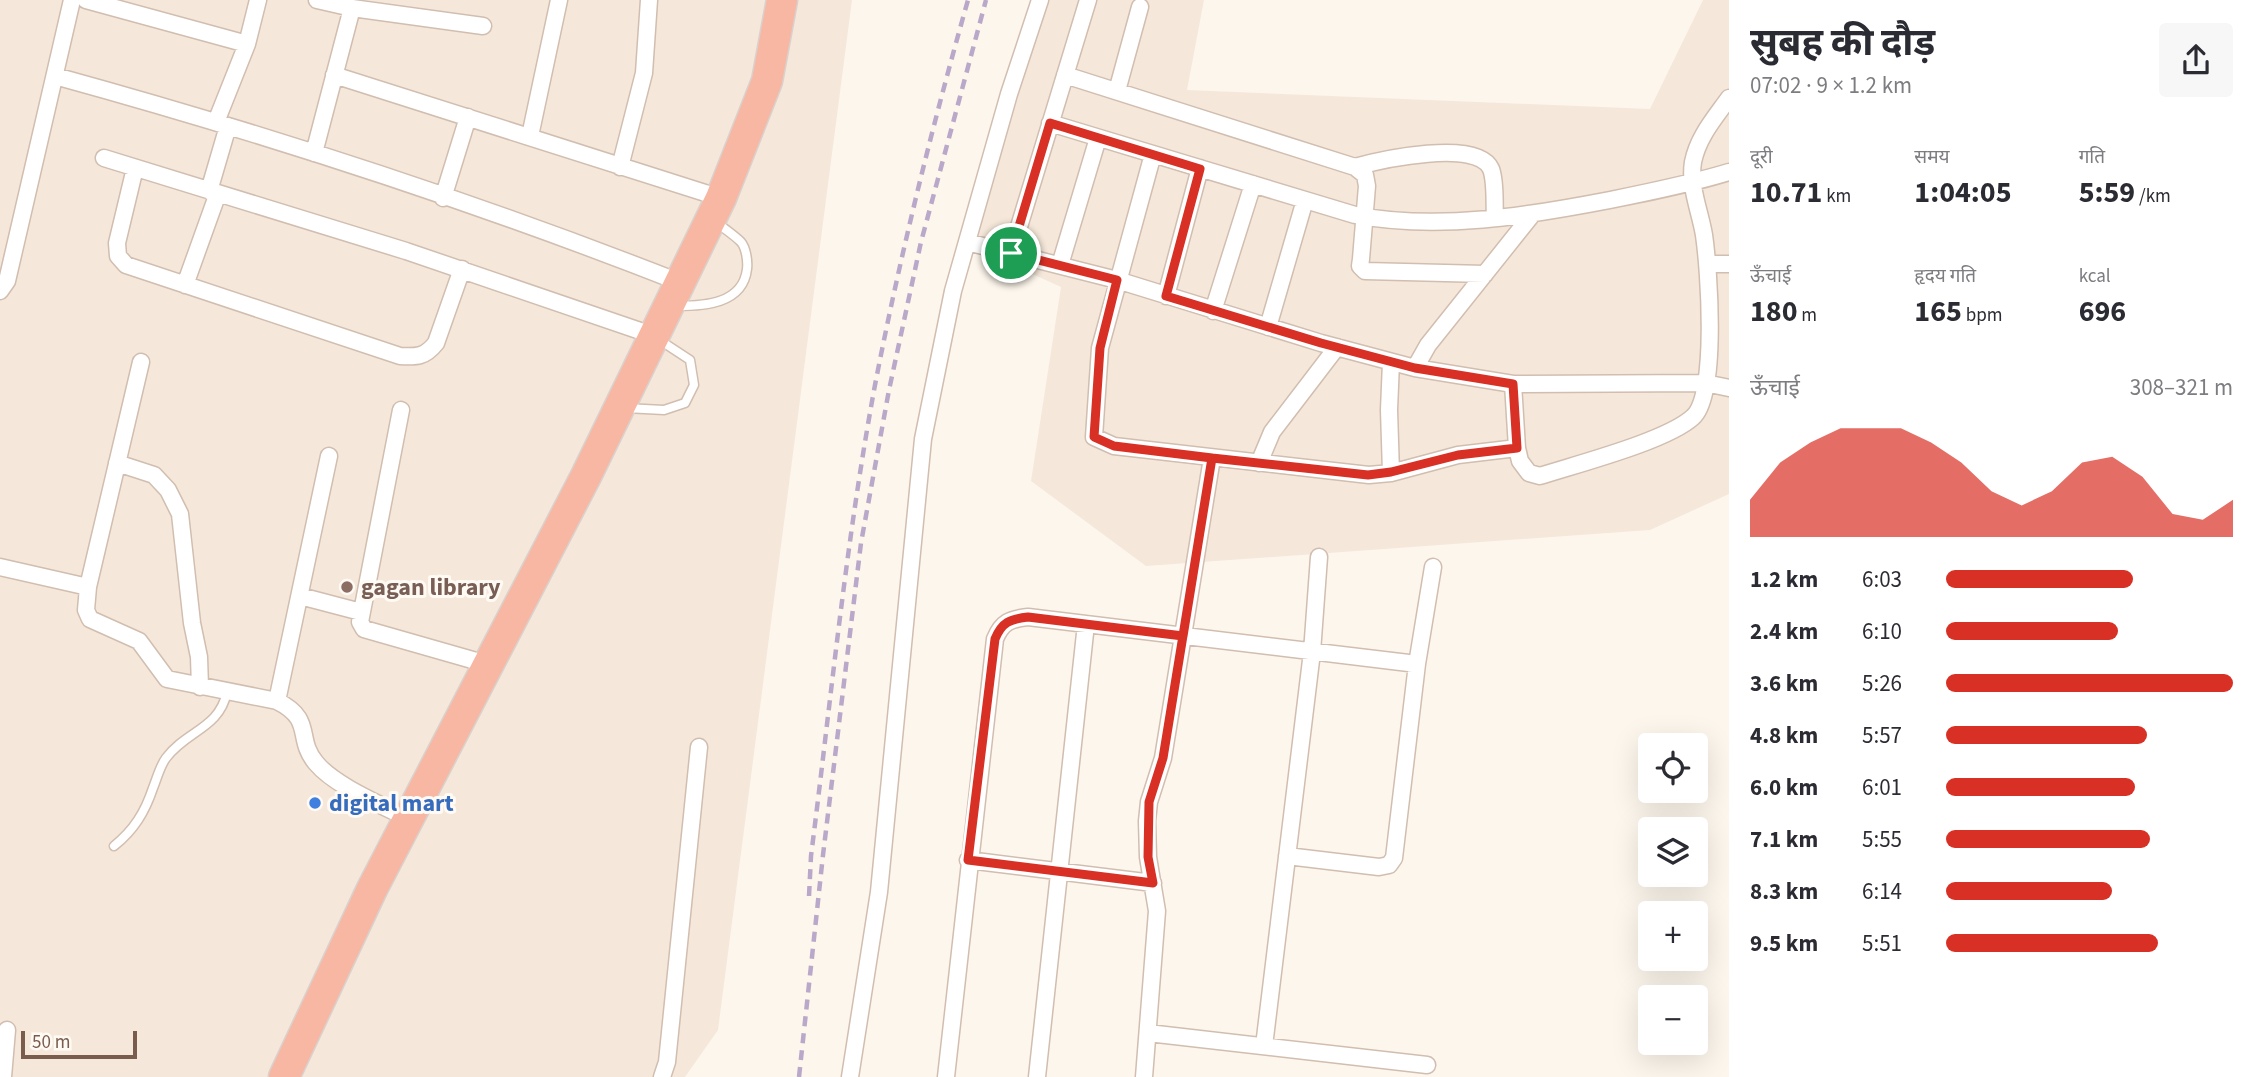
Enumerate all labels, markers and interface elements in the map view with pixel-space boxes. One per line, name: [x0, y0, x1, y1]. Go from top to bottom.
text: सुबह की दौड़: [1750, 16, 1935, 70]
button: share: [2159, 23, 2233, 97]
text: 07:02 · 9 × 1.2 km: [1750, 69, 1912, 102]
text: दूरी: [1750, 144, 1773, 171]
text: समय: [1914, 144, 1950, 171]
text: गति: [2079, 144, 2105, 171]
text: 10.71: [1750, 171, 1822, 214]
text: 1:04:05: [1914, 171, 2012, 214]
text: 5:59: [2079, 171, 2135, 214]
text: km: [1822, 183, 1851, 210]
text: /km: [2135, 183, 2171, 210]
pin: [981, 223, 1041, 283]
icon: arrive: [992, 234, 1030, 272]
text: ऊँचाई: [1750, 263, 1791, 290]
text: हृदय गति: [1914, 263, 1976, 290]
text: kcal: [2079, 263, 2111, 290]
text: 180: [1750, 290, 1798, 333]
text: 165: [1914, 290, 1962, 333]
text: 696: [2079, 290, 2126, 333]
text: m: [1798, 302, 1817, 329]
text: bpm: [1962, 302, 2002, 329]
text: ऊँचाई: [1750, 371, 1800, 404]
text: 308–321 m: [2130, 371, 2233, 404]
text: 1.2 km: [1750, 563, 1818, 596]
text: 6:03: [1862, 563, 1902, 596]
place label: gagan library: [361, 570, 501, 605]
marker: gagan library: [339, 579, 355, 595]
text: 2.4 km: [1750, 615, 1818, 648]
text: 6:10: [1862, 615, 1902, 648]
text: 3.6 km: [1750, 667, 1818, 700]
text: 5:26: [1862, 667, 1902, 700]
text: 4.8 km: [1750, 719, 1818, 752]
text: 5:57: [1862, 719, 1902, 752]
map controls: [1638, 733, 1708, 1055]
button: locate: [1638, 733, 1708, 803]
text: 6.0 km: [1750, 771, 1818, 804]
text: 6:01: [1862, 771, 1902, 804]
place label: digital mart: [329, 786, 454, 821]
marker: digital mart: [307, 795, 323, 811]
button: layers: [1638, 817, 1708, 887]
text: 7.1 km: [1750, 823, 1818, 856]
text: 5:55: [1862, 823, 1902, 856]
text: 8.3 km: [1750, 875, 1818, 908]
text: 6:14: [1862, 875, 1902, 908]
button: +: [1638, 901, 1708, 971]
text: 9.5 km: [1750, 927, 1818, 960]
text: 5:51: [1862, 927, 1902, 960]
button: −: [1638, 985, 1708, 1055]
scale bar: [21, 1028, 136, 1060]
text: 50 m: [32, 1029, 70, 1056]

